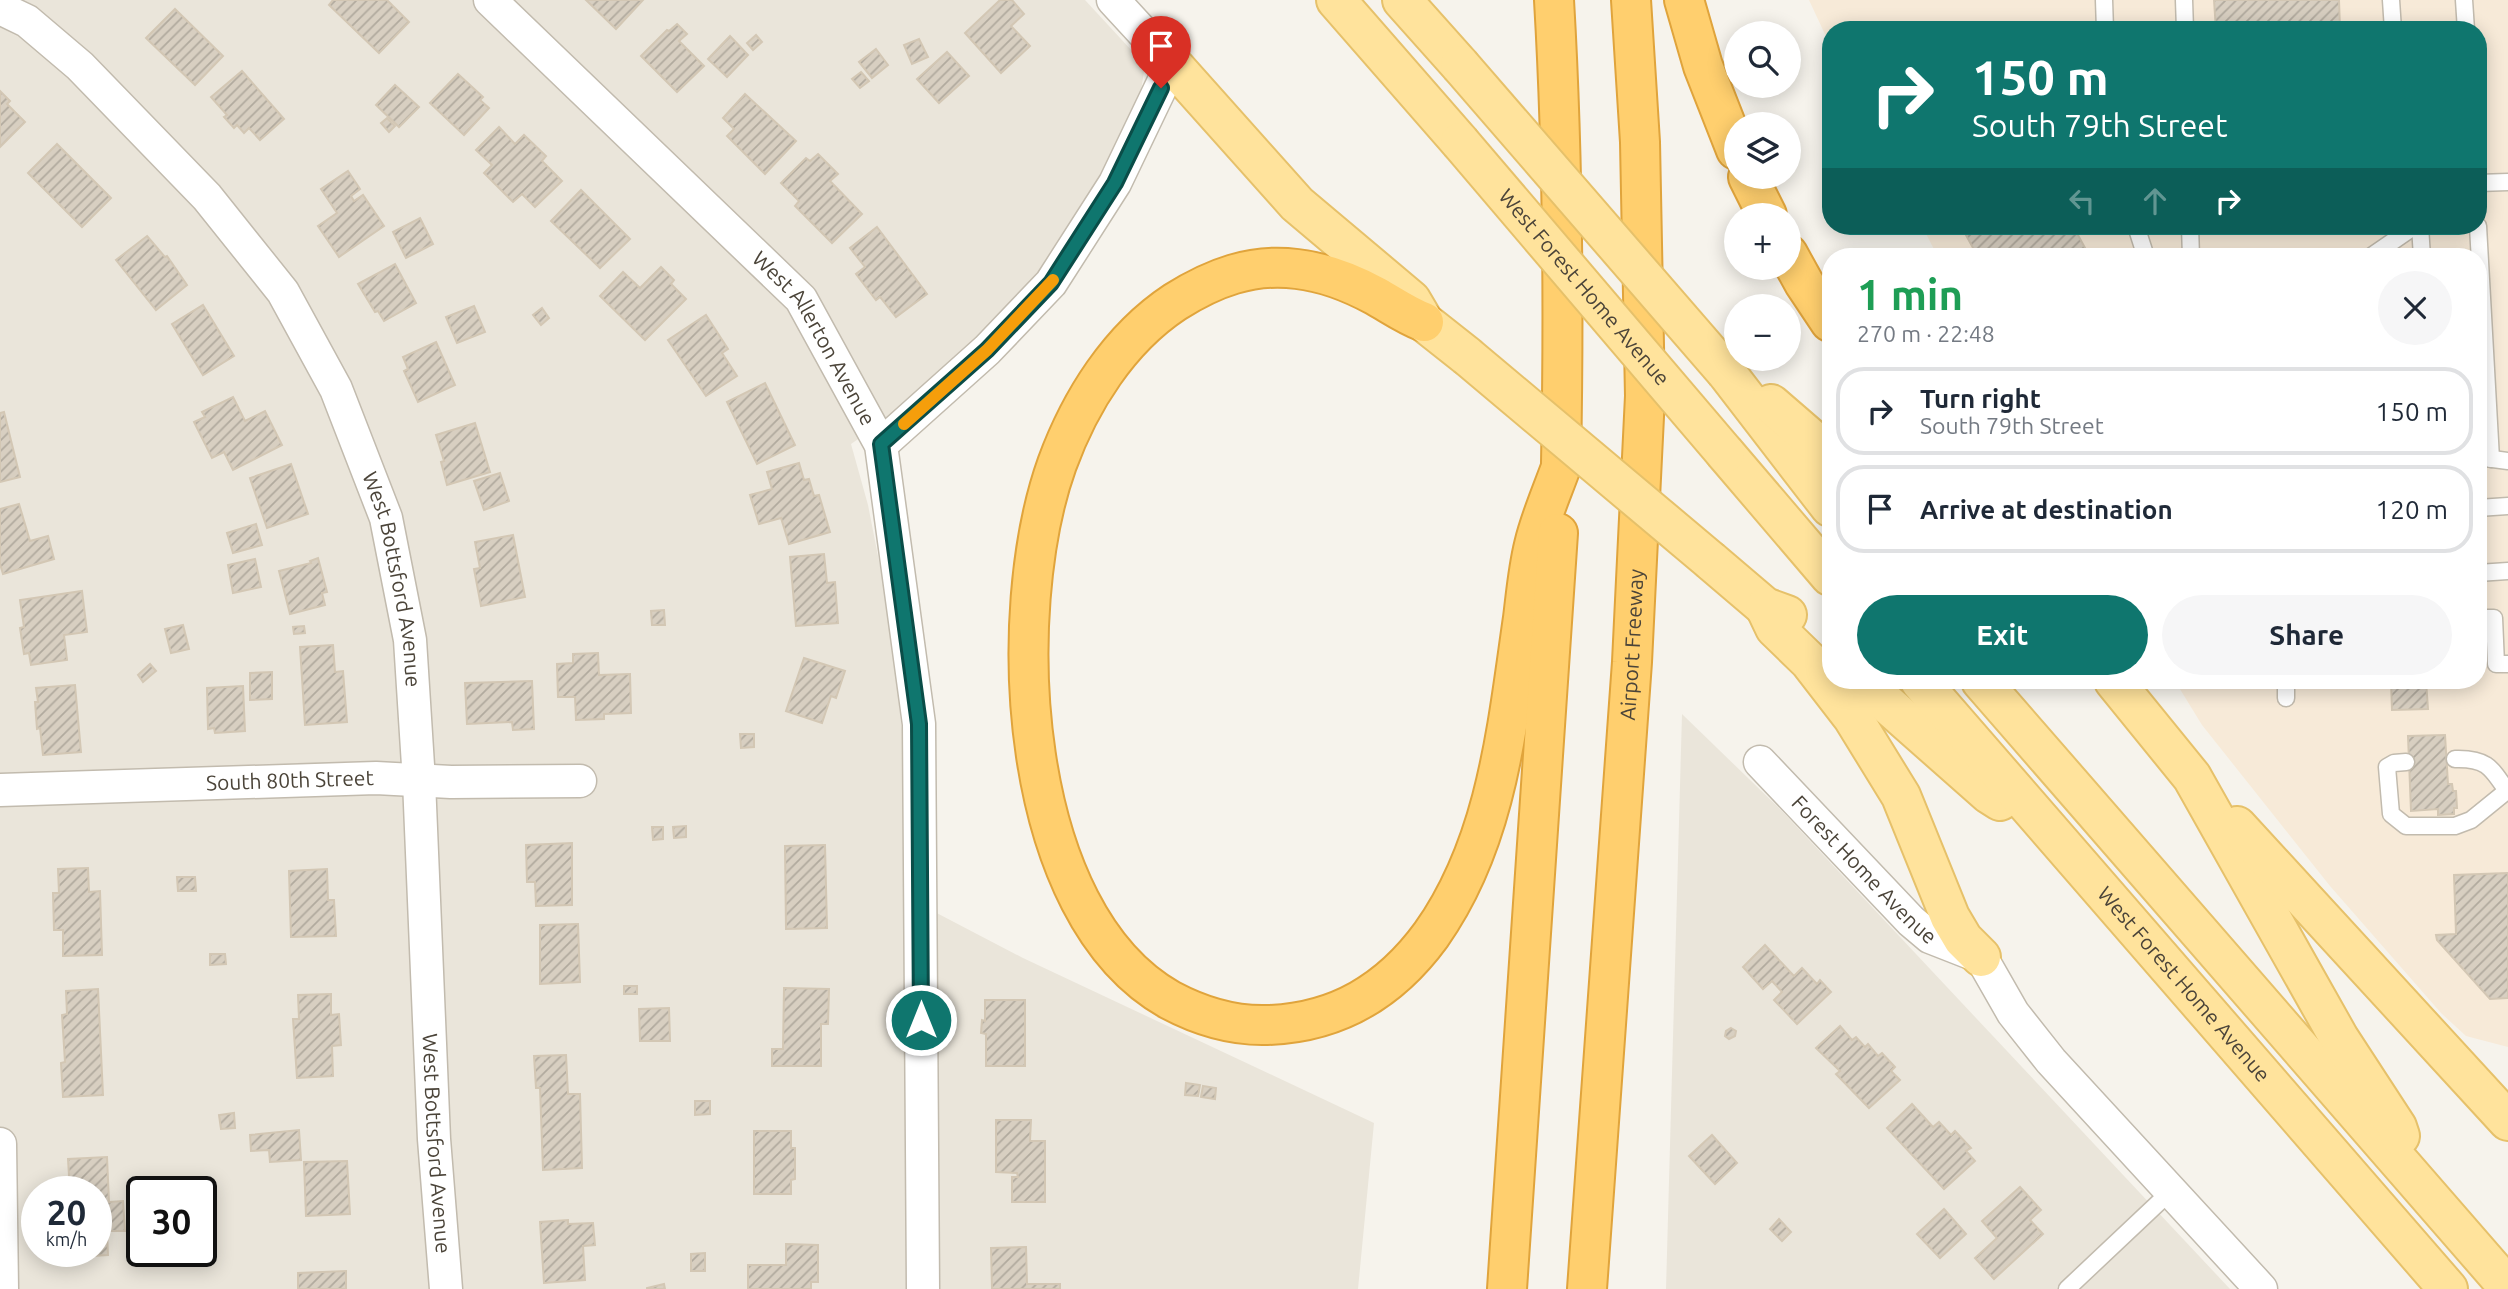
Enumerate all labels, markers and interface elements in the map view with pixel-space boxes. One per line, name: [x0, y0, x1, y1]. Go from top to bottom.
pin: [1131, 16, 1191, 88]
map controls: [1724, 21, 1801, 371]
button: search: [1724, 21, 1801, 98]
icon: arrive: [1142, 27, 1180, 65]
icon: right: [1857, 49, 1948, 140]
text: 150 m: [1972, 49, 2109, 104]
text: South 79th Street: [1972, 107, 2228, 143]
button: layers: [1724, 112, 1801, 189]
icon: left: [2063, 182, 2101, 220]
icon: ahead: [2136, 182, 2174, 220]
icon: right: [2209, 182, 2247, 220]
street label: West Forest Home Avenue: [1494, 184, 1675, 390]
button: +: [1724, 203, 1801, 280]
street label: West Allerton Avenue: [748, 246, 881, 429]
text: 1 min: [1857, 271, 1963, 318]
button: close: [2378, 271, 2452, 345]
button: −: [1724, 294, 1801, 371]
text: 270 m · 22:48: [1857, 321, 1995, 346]
text: Turn right: [1920, 384, 2041, 413]
icon: right: [1861, 392, 1899, 430]
text: 150 m: [2376, 397, 2448, 426]
text: South 79th Street: [1920, 413, 2104, 438]
street label: West Bottsford Avenue: [358, 468, 426, 688]
icon: arrive: [1861, 490, 1899, 528]
text: Arrive at destination: [1920, 495, 2173, 524]
text: 120 m: [2376, 495, 2448, 524]
street label: Airport Freeway: [1615, 568, 1648, 721]
button: Exit: [1857, 595, 2148, 675]
button: Share: [2162, 595, 2452, 675]
street label: South 80th Street: [206, 765, 374, 794]
street label: Forest Home Avenue: [1787, 790, 1942, 948]
street label: West Forest Home Avenue: [2093, 882, 2275, 1086]
position arrow: [884, 983, 958, 1057]
street label: West Bottsford Avenue: [419, 1033, 456, 1254]
speed limit sign: 30: [126, 1176, 217, 1267]
text: 20: [47, 1192, 86, 1232]
text: km/h: [46, 1229, 87, 1249]

